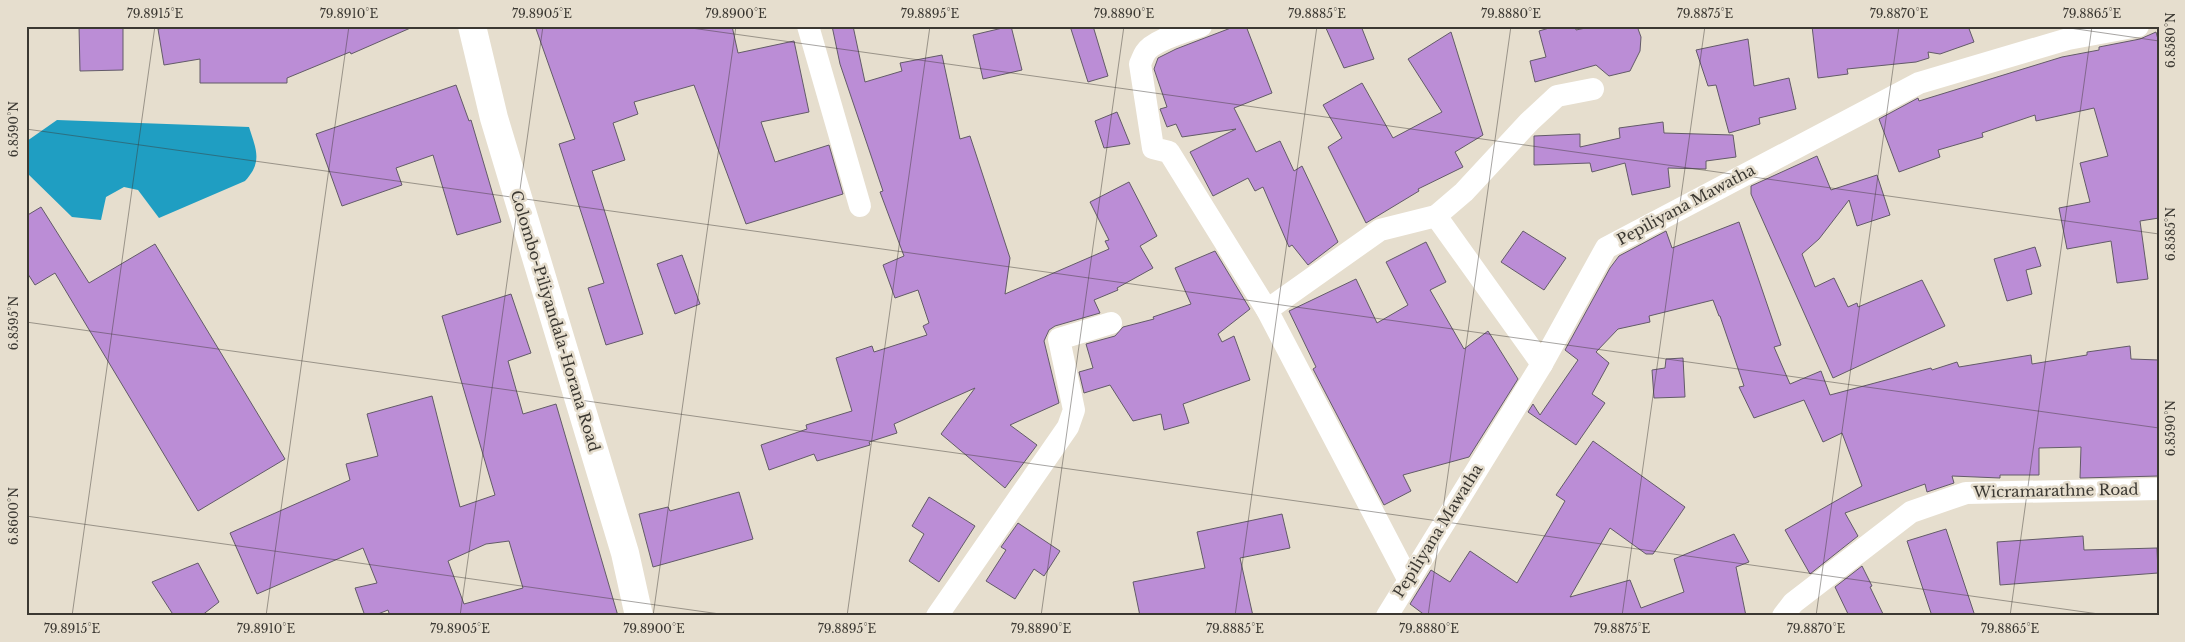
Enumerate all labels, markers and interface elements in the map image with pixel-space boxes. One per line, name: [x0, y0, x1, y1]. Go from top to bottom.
text: 79.8915°E: [127, 6, 184, 21]
text: 79.8910°E: [320, 6, 378, 21]
text: 79.8905°E: [512, 6, 572, 21]
text: 79.8900°E: [705, 6, 767, 21]
text: 79.8895°E: [901, 6, 960, 21]
text: 79.8890°E: [1094, 6, 1154, 21]
text: 79.8885°E: [1288, 6, 1346, 21]
text: 79.8880°E: [1481, 6, 1541, 21]
text: 79.8875°E: [1677, 6, 1734, 21]
text: 79.8870°E: [1870, 6, 1929, 21]
text: 79.8865°E: [2063, 6, 2122, 21]
text: 6.8580°N: [2163, 12, 2178, 68]
text: 6.8590°N: [6, 101, 21, 157]
street label: Pepiliyana Mawatha: [1613, 160, 1759, 249]
street label: Colombo-Piliyandala-Horana Road: [507, 188, 604, 454]
text: 6.8585°N: [2163, 207, 2178, 261]
text: 6.8595°N: [6, 296, 21, 350]
text: 6.8590°N: [2163, 400, 2178, 456]
street label: Pepiliyana Mawatha: [1389, 460, 1487, 601]
street label: Wicramarathne Road: [1972, 480, 2139, 501]
text: 6.8600°N: [6, 487, 21, 545]
text: 79.8915°E: [44, 621, 101, 636]
text: 79.8910°E: [237, 621, 295, 636]
text: 79.8905°E: [430, 621, 490, 636]
text: 79.8900°E: [623, 621, 685, 636]
text: 79.8895°E: [818, 621, 877, 636]
text: 79.8890°E: [1011, 621, 1071, 636]
text: 79.8885°E: [1206, 621, 1264, 636]
text: 79.8880°E: [1399, 621, 1459, 636]
text: 79.8875°E: [1594, 621, 1651, 636]
text: 79.8870°E: [1787, 621, 1846, 636]
text: 79.8865°E: [1981, 621, 2040, 636]

